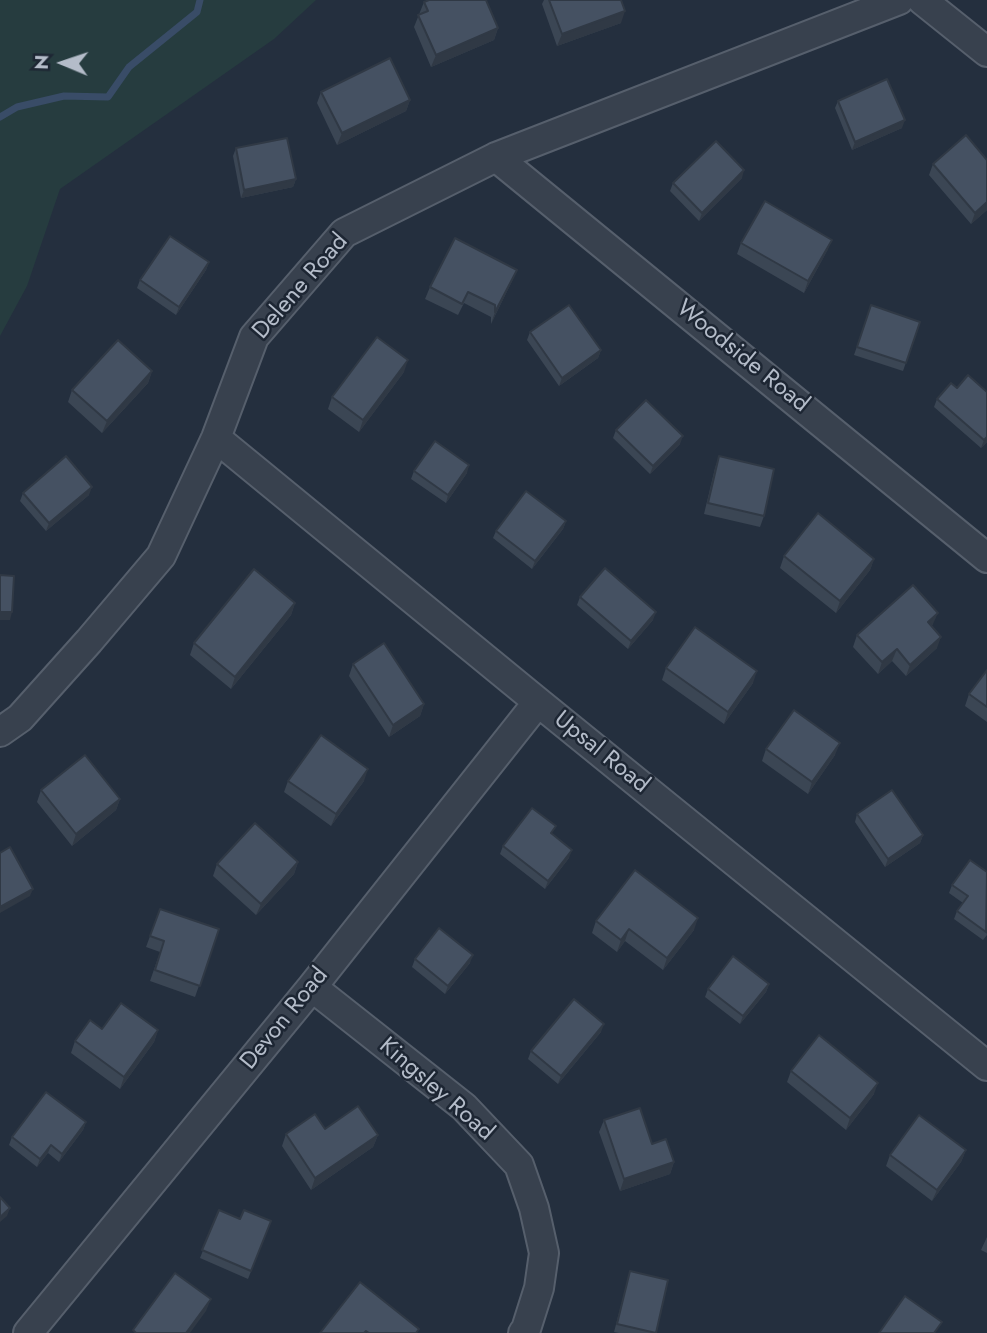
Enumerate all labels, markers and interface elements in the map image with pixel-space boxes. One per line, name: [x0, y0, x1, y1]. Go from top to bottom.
north arrow: [28, 28, 98, 98]
text: N: [28, 54, 55, 70]
street label: Delene Road: [247, 228, 355, 346]
street label: Woodside Road: [670, 295, 814, 419]
street label: Upsal Road: [547, 706, 655, 800]
street label: Devon Road: [235, 962, 335, 1076]
street label: Kingsley Road: [373, 1032, 499, 1148]

